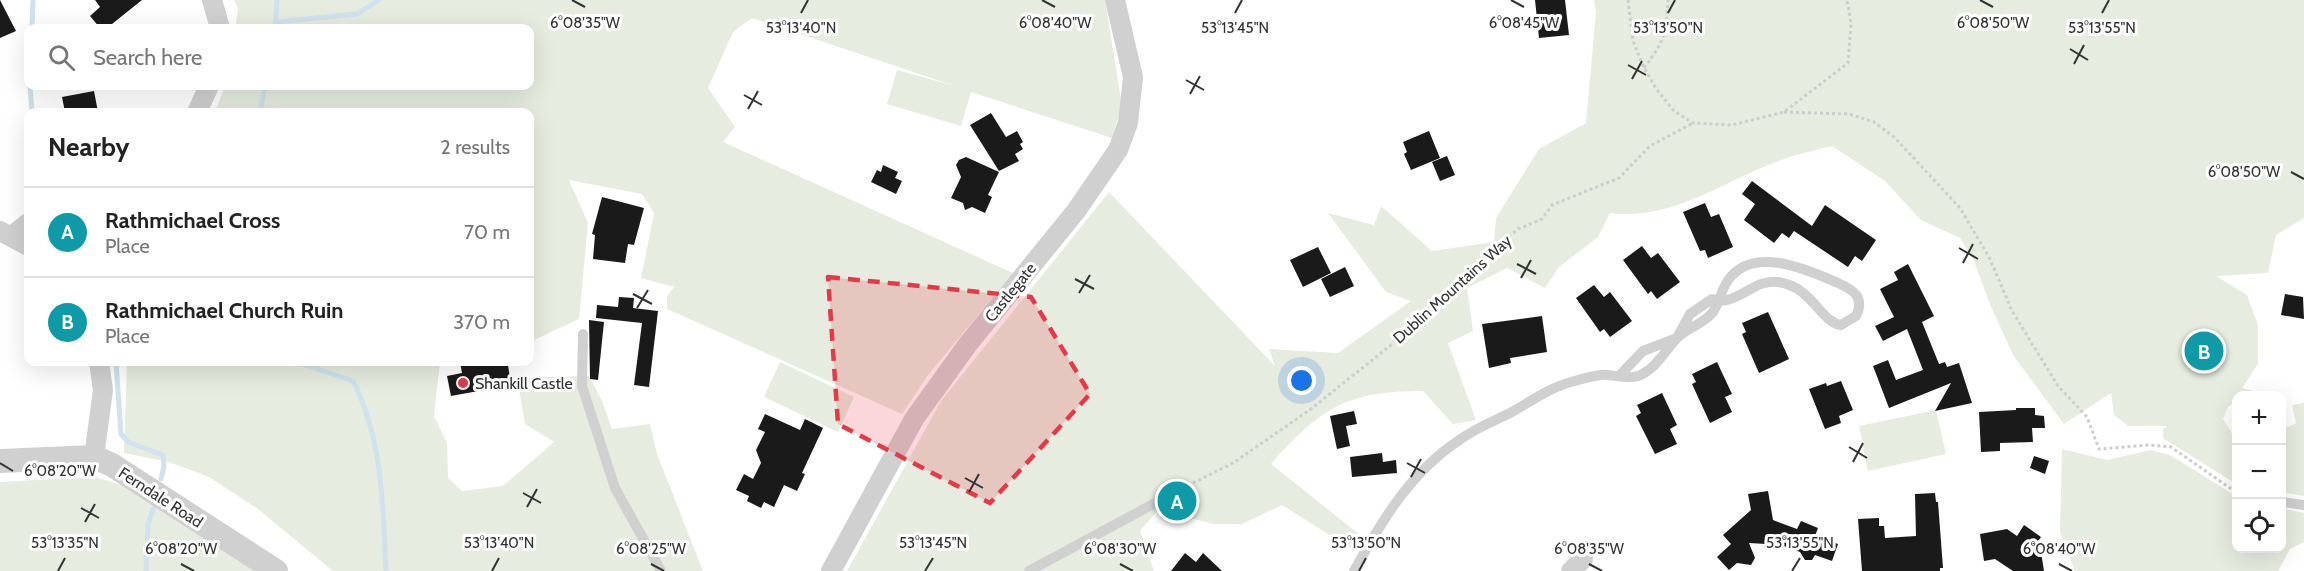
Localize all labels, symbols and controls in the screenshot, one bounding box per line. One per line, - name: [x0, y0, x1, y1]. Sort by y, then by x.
- text: 6°08'35"W: [550, 14, 621, 32]
- text: 6°08'40"W: [1019, 14, 1092, 32]
- text: 6°08'45"W: [1489, 14, 1560, 32]
- text: 6°08'50"W: [1957, 14, 2030, 32]
- text: 53°13'40"N: [766, 19, 836, 37]
- text: 53°13'45"N: [1201, 19, 1269, 37]
- text: 53°13'50"N: [1633, 19, 1703, 37]
- text: 53°13'55"N: [2068, 19, 2136, 37]
- search box: [24, 24, 534, 90]
- icon: search: [45, 41, 78, 74]
- text: Search here: [93, 44, 202, 71]
- text: Nearby: [48, 131, 129, 163]
- text: 2 results: [440, 135, 510, 159]
- text: 6°08'50"W: [2208, 163, 2281, 181]
- text: Rathmichael Cross: [105, 207, 280, 234]
- text: A: [61, 220, 74, 244]
- text: 70 m: [464, 220, 510, 244]
- street label: Dublin Mountains Way: [1389, 231, 1516, 348]
- text: Place: [105, 234, 150, 258]
- street label: Castlegate: [981, 259, 1040, 326]
- text: Rathmichael Church Ruin: [105, 297, 343, 324]
- text: B: [61, 310, 74, 334]
- text: 370 m: [453, 310, 510, 334]
- text: Place: [105, 324, 150, 348]
- pin: B: [2184, 328, 2224, 374]
- your location: [1287, 366, 1316, 395]
- place label: Shankill Castle: [475, 374, 573, 393]
- marker: Shankill Castle: [456, 376, 470, 390]
- map controls: [2232, 391, 2286, 553]
- button: +: [2232, 391, 2286, 445]
- button: −: [2232, 445, 2286, 499]
- text: 6°08'20"W: [24, 462, 97, 480]
- street label: Ferndale Road: [115, 463, 206, 532]
- pin: A: [1158, 478, 1196, 524]
- button: locate: [2232, 499, 2286, 553]
- text: 53°13'35"N: [31, 534, 99, 552]
- text: 53°13'40"N: [464, 534, 534, 552]
- text: 53°13'45"N: [899, 534, 967, 552]
- text: 53°13'50"N: [1331, 534, 1401, 552]
- text: 53°13'55"N: [1766, 534, 1834, 552]
- text: 6°08'20"W: [145, 540, 218, 558]
- text: 6°08'25"W: [616, 540, 687, 558]
- text: 6°08'30"W: [1084, 540, 1157, 558]
- text: 6°08'35"W: [1554, 540, 1625, 558]
- text: 6°08'40"W: [2023, 540, 2096, 558]

